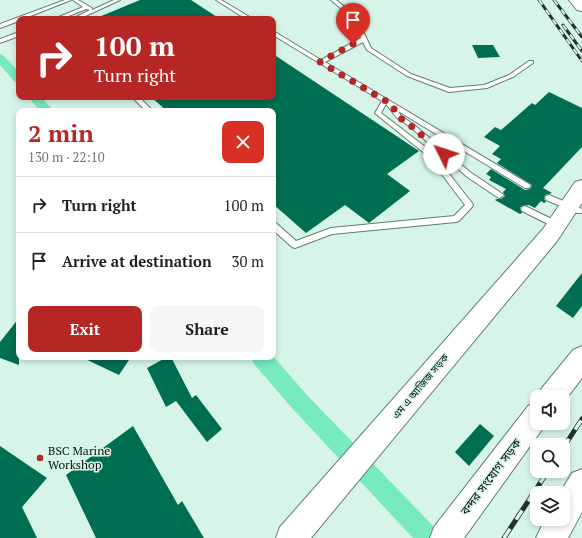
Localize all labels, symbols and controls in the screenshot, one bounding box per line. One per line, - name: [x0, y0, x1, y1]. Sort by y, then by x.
- pin: [336, 3, 370, 44]
- icon: arrive: [342, 9, 364, 31]
- text: 100 m: [94, 27, 175, 64]
- icon: right: [28, 32, 80, 84]
- text: Turn right: [94, 63, 176, 87]
- text: 2 min: [28, 117, 94, 149]
- button: close: [222, 121, 264, 163]
- position arrow: [423, 133, 465, 175]
- text: 130 m · 22:10: [28, 148, 105, 166]
- icon: right: [28, 194, 50, 216]
- text: Turn right: [62, 195, 137, 215]
- text: 100 m: [223, 195, 264, 215]
- icon: arrive: [28, 250, 50, 272]
- text: Arrive at destination: [62, 251, 212, 271]
- text: 30 m: [231, 251, 264, 271]
- button: Exit: [28, 306, 142, 352]
- button: Share: [150, 306, 264, 352]
- street label: এম এ আজিজ সড়ক: [389, 350, 452, 422]
- map controls: [530, 390, 570, 526]
- button: sound: [530, 390, 570, 430]
- street label: বন্দর সংযোগ সড়ক: [456, 435, 524, 519]
- button: search: [530, 438, 570, 478]
- place label: BSC Marine Workshop: [48, 443, 110, 472]
- marker: BSC Marine Workshop: [35, 453, 45, 463]
- button: layers: [530, 486, 570, 526]

